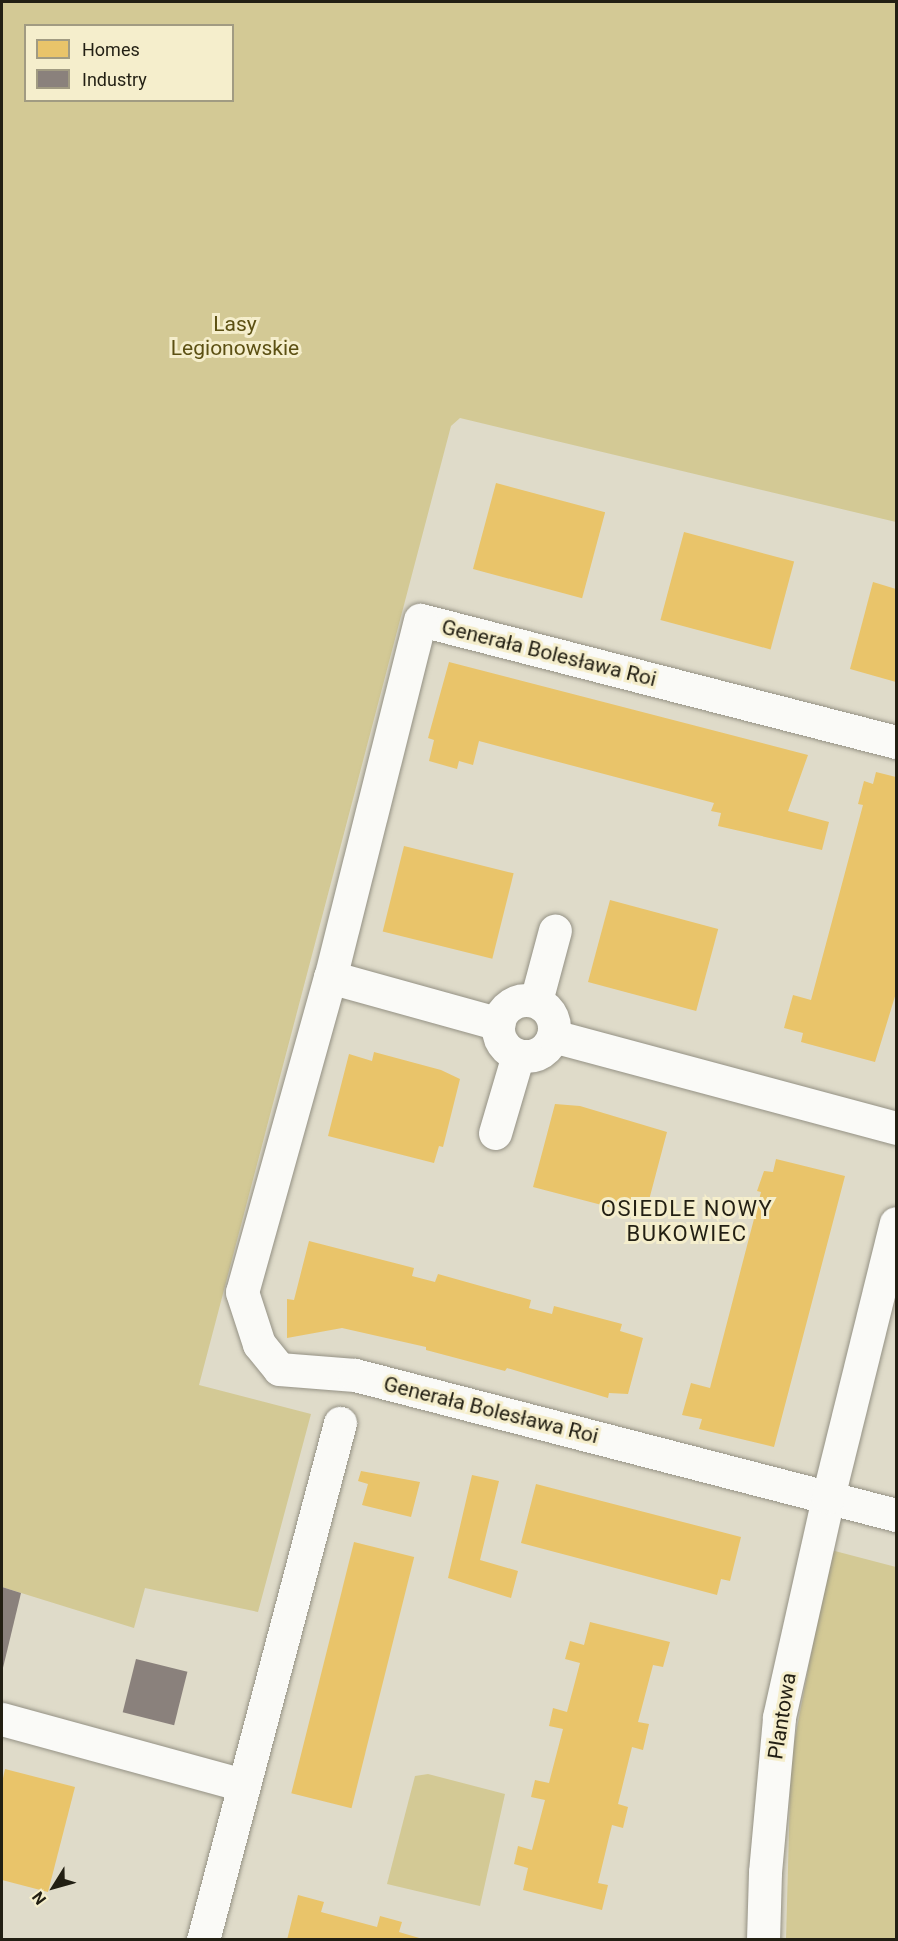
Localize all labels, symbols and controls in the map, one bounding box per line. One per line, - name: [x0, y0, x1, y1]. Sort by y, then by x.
- legend: [24, 24, 234, 102]
- text: Homes: [82, 39, 140, 60]
- text: Industry: [82, 69, 147, 90]
- park label: Lasy Legionowskie: [171, 311, 299, 361]
- street label: Generała Bolesława Roi: [439, 614, 659, 692]
- district label: OSIEDLE NOWY BUKOWIEC: [601, 1195, 773, 1246]
- street label: Generała Bolesława Roi: [381, 1371, 601, 1449]
- street label: Plantowa: [763, 1671, 801, 1761]
- north arrow: [24, 1857, 84, 1917]
- text: N: [28, 1888, 50, 1908]

